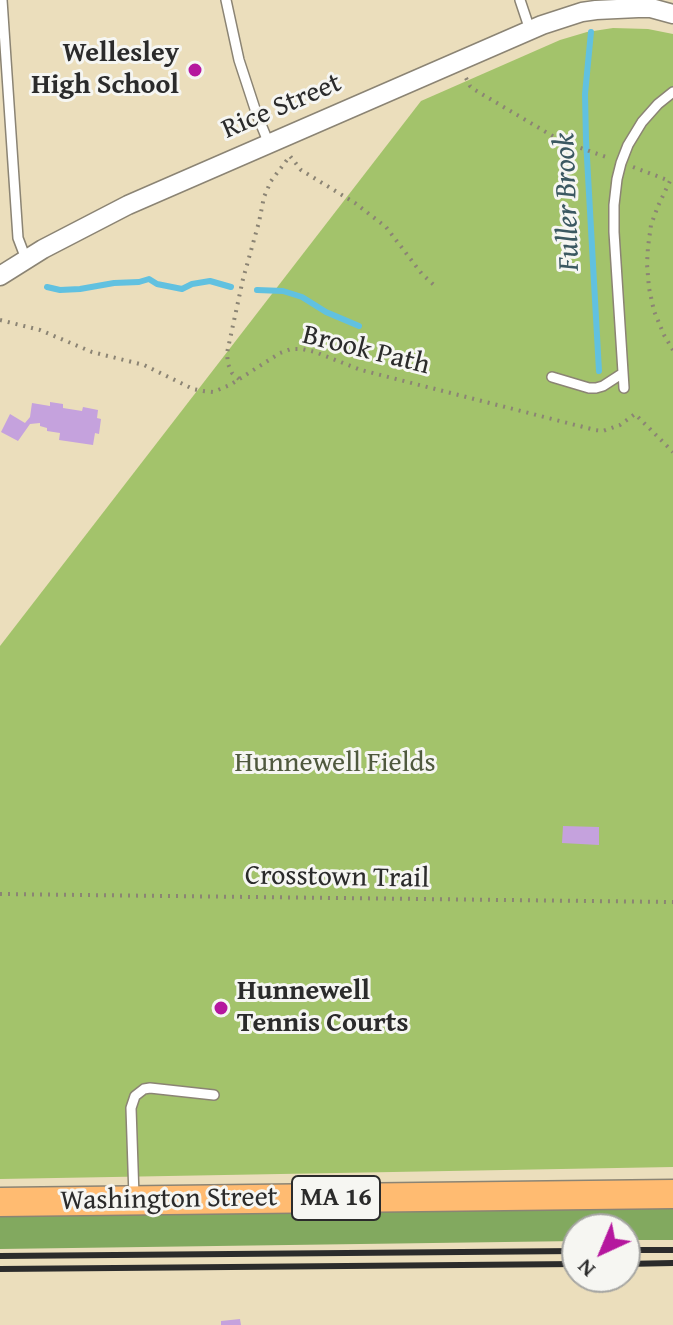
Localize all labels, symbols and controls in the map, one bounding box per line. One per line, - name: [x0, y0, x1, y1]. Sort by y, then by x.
- place label: Wellesley High School: [31, 37, 179, 103]
- marker: Wellesley High School: [186, 61, 204, 79]
- street label: Rice Street: [217, 67, 347, 147]
- water label: Fuller Brook: [548, 132, 588, 272]
- street label: Brook Path: [299, 319, 433, 383]
- park label: Hunnewell Fields: [234, 747, 436, 781]
- street label: Crosstown Trail: [245, 860, 429, 896]
- place label: Hunnewell Tennis Courts: [237, 975, 408, 1041]
- marker: Hunnewell Tennis Courts: [212, 999, 230, 1017]
- road number: MA 16: [292, 1176, 380, 1220]
- street label: Washington Street: [60, 1181, 278, 1219]
- north arrow: [561, 1213, 641, 1293]
- text: N: [569, 1252, 602, 1285]

